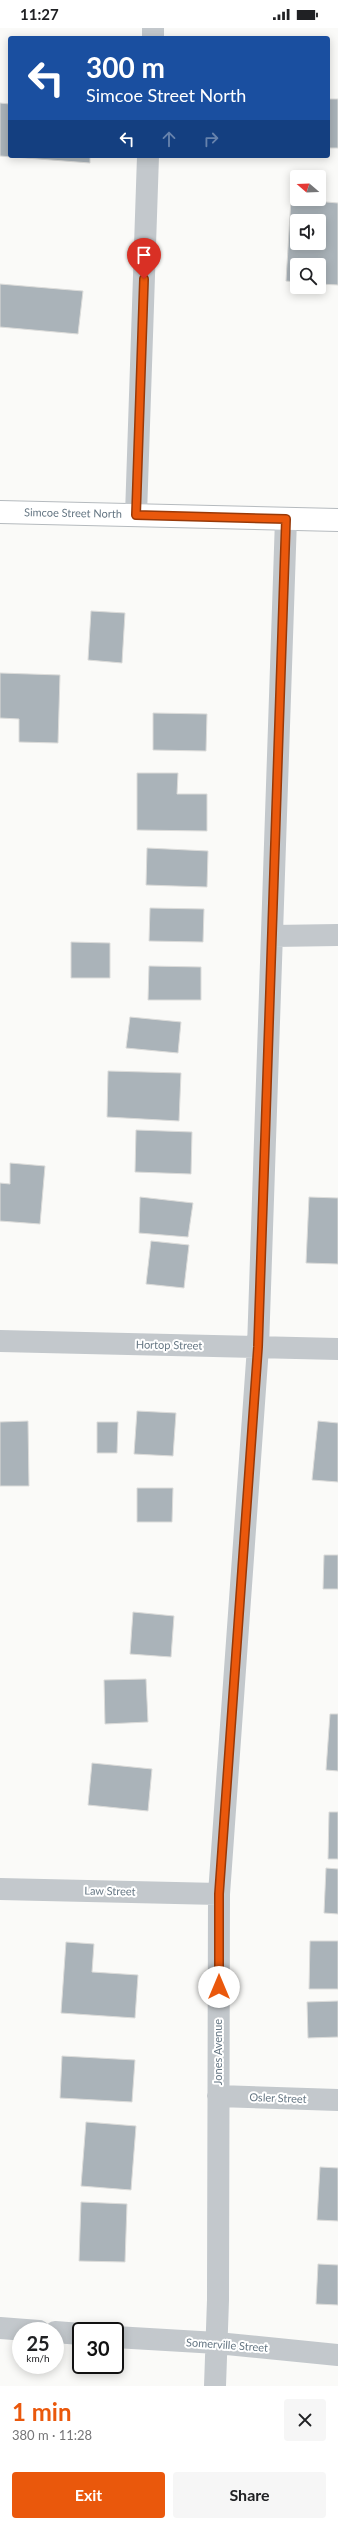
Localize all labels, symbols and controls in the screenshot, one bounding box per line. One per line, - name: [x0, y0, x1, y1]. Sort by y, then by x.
- text: 11:27: [20, 5, 59, 23]
- text: 300 m: [86, 50, 165, 84]
- icon: left: [20, 52, 72, 104]
- text: Simcoe Street North: [86, 84, 246, 106]
- icon: left: [116, 128, 138, 150]
- icon: ahead: [158, 128, 180, 150]
- icon: right: [200, 128, 222, 150]
- north arrow: [290, 170, 326, 206]
- map controls: [290, 170, 326, 294]
- button: sound: [290, 214, 326, 250]
- pin: [127, 238, 161, 279]
- icon: arrive: [133, 244, 155, 266]
- button: search: [290, 258, 326, 294]
- street label: Simcoe Street North: [24, 505, 122, 520]
- street label: Hortop Street: [136, 1337, 202, 1352]
- street label: Law Street: [84, 1884, 136, 1897]
- position arrow: [198, 1966, 240, 2008]
- street label: Jones Avenue: [211, 2019, 224, 2085]
- street label: Osler Street: [249, 2090, 307, 2105]
- speed limit sign: 30: [72, 2322, 124, 2374]
- text: 25: [26, 2331, 50, 2355]
- street label: Somerville Street: [186, 2335, 269, 2354]
- text: km/h: [26, 2352, 50, 2364]
- text: 1 min: [12, 2397, 72, 2426]
- button: close: [284, 2399, 326, 2441]
- text: 380 m · 11:28: [12, 2427, 92, 2443]
- button: Exit: [12, 2472, 165, 2518]
- button: Share: [173, 2472, 326, 2518]

